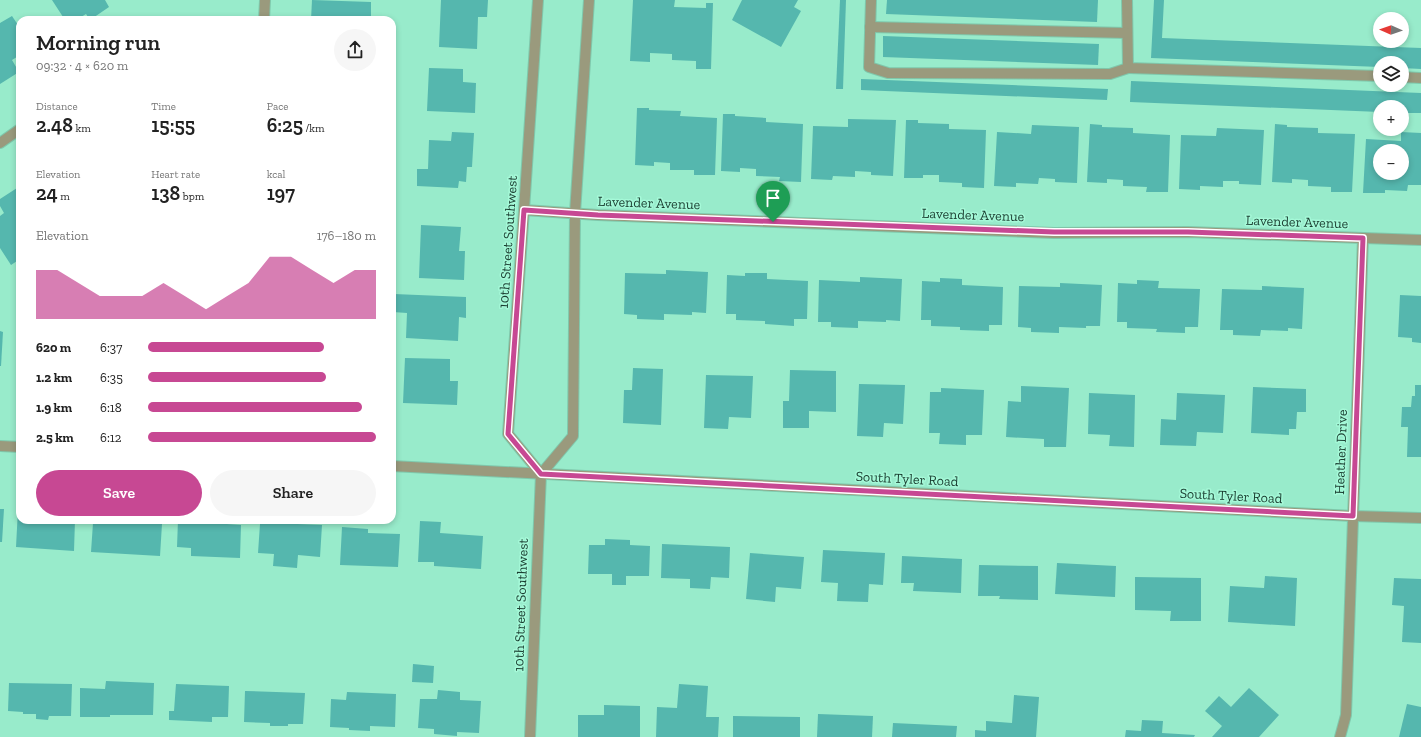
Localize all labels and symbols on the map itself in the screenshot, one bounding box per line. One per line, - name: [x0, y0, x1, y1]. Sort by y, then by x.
- north arrow: [1373, 12, 1409, 48]
- street label: 10th Street Southwest: [495, 174, 521, 309]
- pin: [756, 181, 790, 222]
- street label: Lavender Avenue: [597, 193, 701, 213]
- street label: Lavender Avenue: [921, 205, 1025, 225]
- street label: Lavender Avenue: [1245, 212, 1349, 232]
- street label: Heather Drive: [1331, 409, 1351, 495]
- street label: South Tyler Road: [855, 468, 959, 490]
- street label: South Tyler Road: [1179, 485, 1283, 507]
- street label: 10th Street Southwest: [510, 537, 532, 672]

